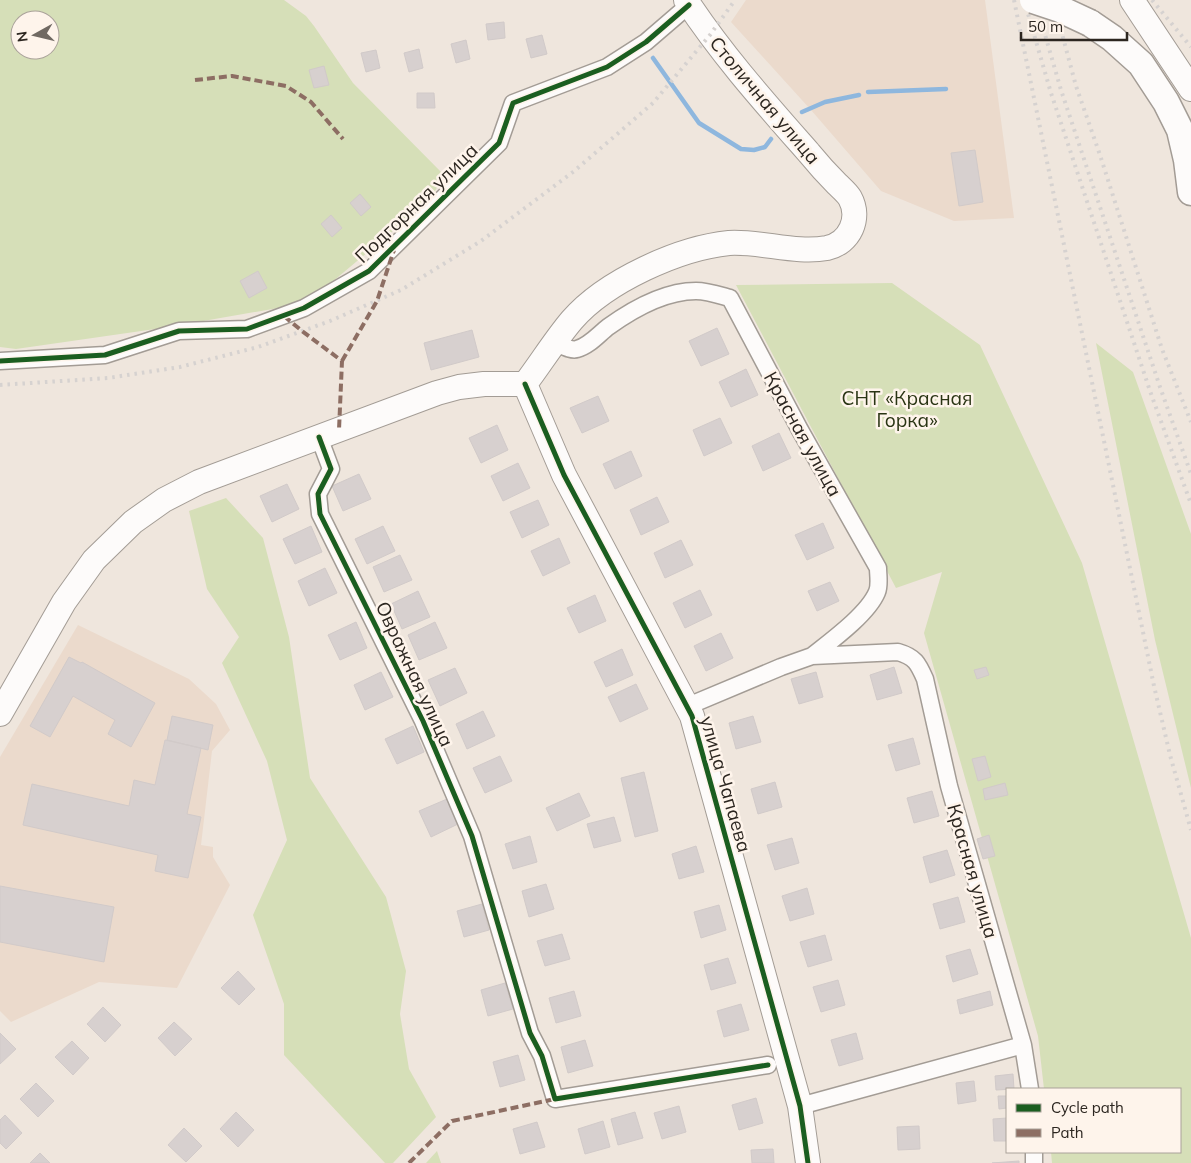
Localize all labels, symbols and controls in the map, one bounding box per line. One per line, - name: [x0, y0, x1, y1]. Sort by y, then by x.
- north arrow: [10, 10, 60, 60]
- scale bar: [1021, 10, 1127, 42]
- text: 50 m: [1028, 17, 1063, 36]
- text: N: [12, 30, 32, 43]
- street label: Столичная улица: [705, 31, 825, 169]
- street label: Подгорная улица: [349, 138, 483, 268]
- street label: Красная улица: [759, 367, 847, 501]
- park label: СНТ «Красная Горка»: [841, 386, 973, 432]
- street label: Овражная улица: [371, 598, 459, 750]
- street label: улица Чапаева: [695, 713, 757, 855]
- street label: Красная улица: [942, 801, 1004, 941]
- legend: [1006, 1088, 1181, 1153]
- text: Cycle path: [1051, 1098, 1124, 1117]
- text: Path: [1051, 1123, 1083, 1142]

